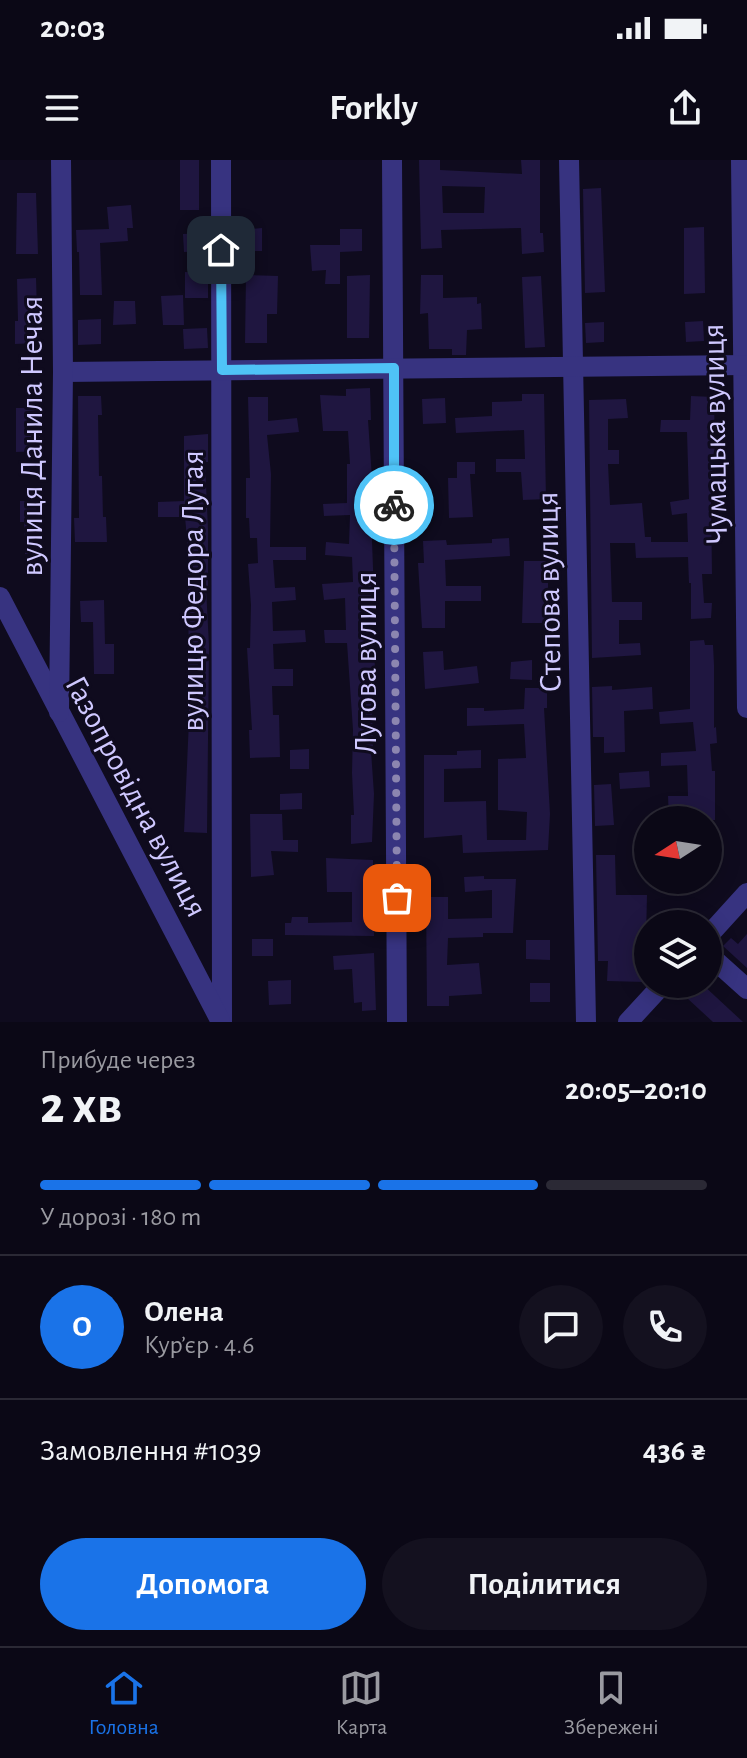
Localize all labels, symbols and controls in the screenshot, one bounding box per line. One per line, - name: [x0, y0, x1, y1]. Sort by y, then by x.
- text: 20:03: [40, 13, 105, 43]
- icon: menu: [40, 86, 84, 130]
- icon: share: [663, 86, 707, 130]
- text: Forkly: [329, 90, 418, 126]
- pin: [187, 216, 255, 284]
- icon: home: [199, 228, 243, 272]
- street label: вулиця Данила Нечая: [16, 296, 48, 576]
- street label: Чумацька вулиця: [697, 323, 733, 545]
- street label: вулицю Федора Лутая: [177, 450, 209, 732]
- courier: [354, 465, 434, 545]
- icon: bike: [372, 483, 416, 527]
- street label: Степова вулиця: [531, 491, 567, 693]
- street label: Лугова вулиця: [350, 571, 382, 755]
- street label: Газопровідна вулиця: [59, 671, 213, 922]
- north arrow: [634, 806, 722, 894]
- map controls: [634, 806, 722, 998]
- pin: [363, 864, 431, 932]
- icon: bag: [375, 876, 419, 920]
- button: layers: [634, 910, 722, 998]
- text: Прибуде через: [40, 1047, 196, 1073]
- text: 20:05–20:10: [565, 1075, 707, 1105]
- text: 2 хв: [40, 1080, 122, 1132]
- text: У дорозі · 180 m: [40, 1204, 201, 1230]
- button: chat: [519, 1285, 603, 1369]
- button: phone: [623, 1285, 707, 1369]
- text: Олена: [144, 1297, 224, 1327]
- text: О: [72, 1312, 92, 1342]
- text: Кур’єр · 4.6: [144, 1332, 254, 1358]
- text: Замовлення #1039: [40, 1436, 262, 1466]
- text: 436 ₴: [643, 1436, 707, 1466]
- button: Допомога: [40, 1538, 366, 1630]
- button: Поділитися: [382, 1538, 707, 1630]
- tab: Головна: [88, 1666, 159, 1740]
- tab: Карта: [336, 1666, 387, 1740]
- tab: Збережені: [564, 1666, 659, 1740]

